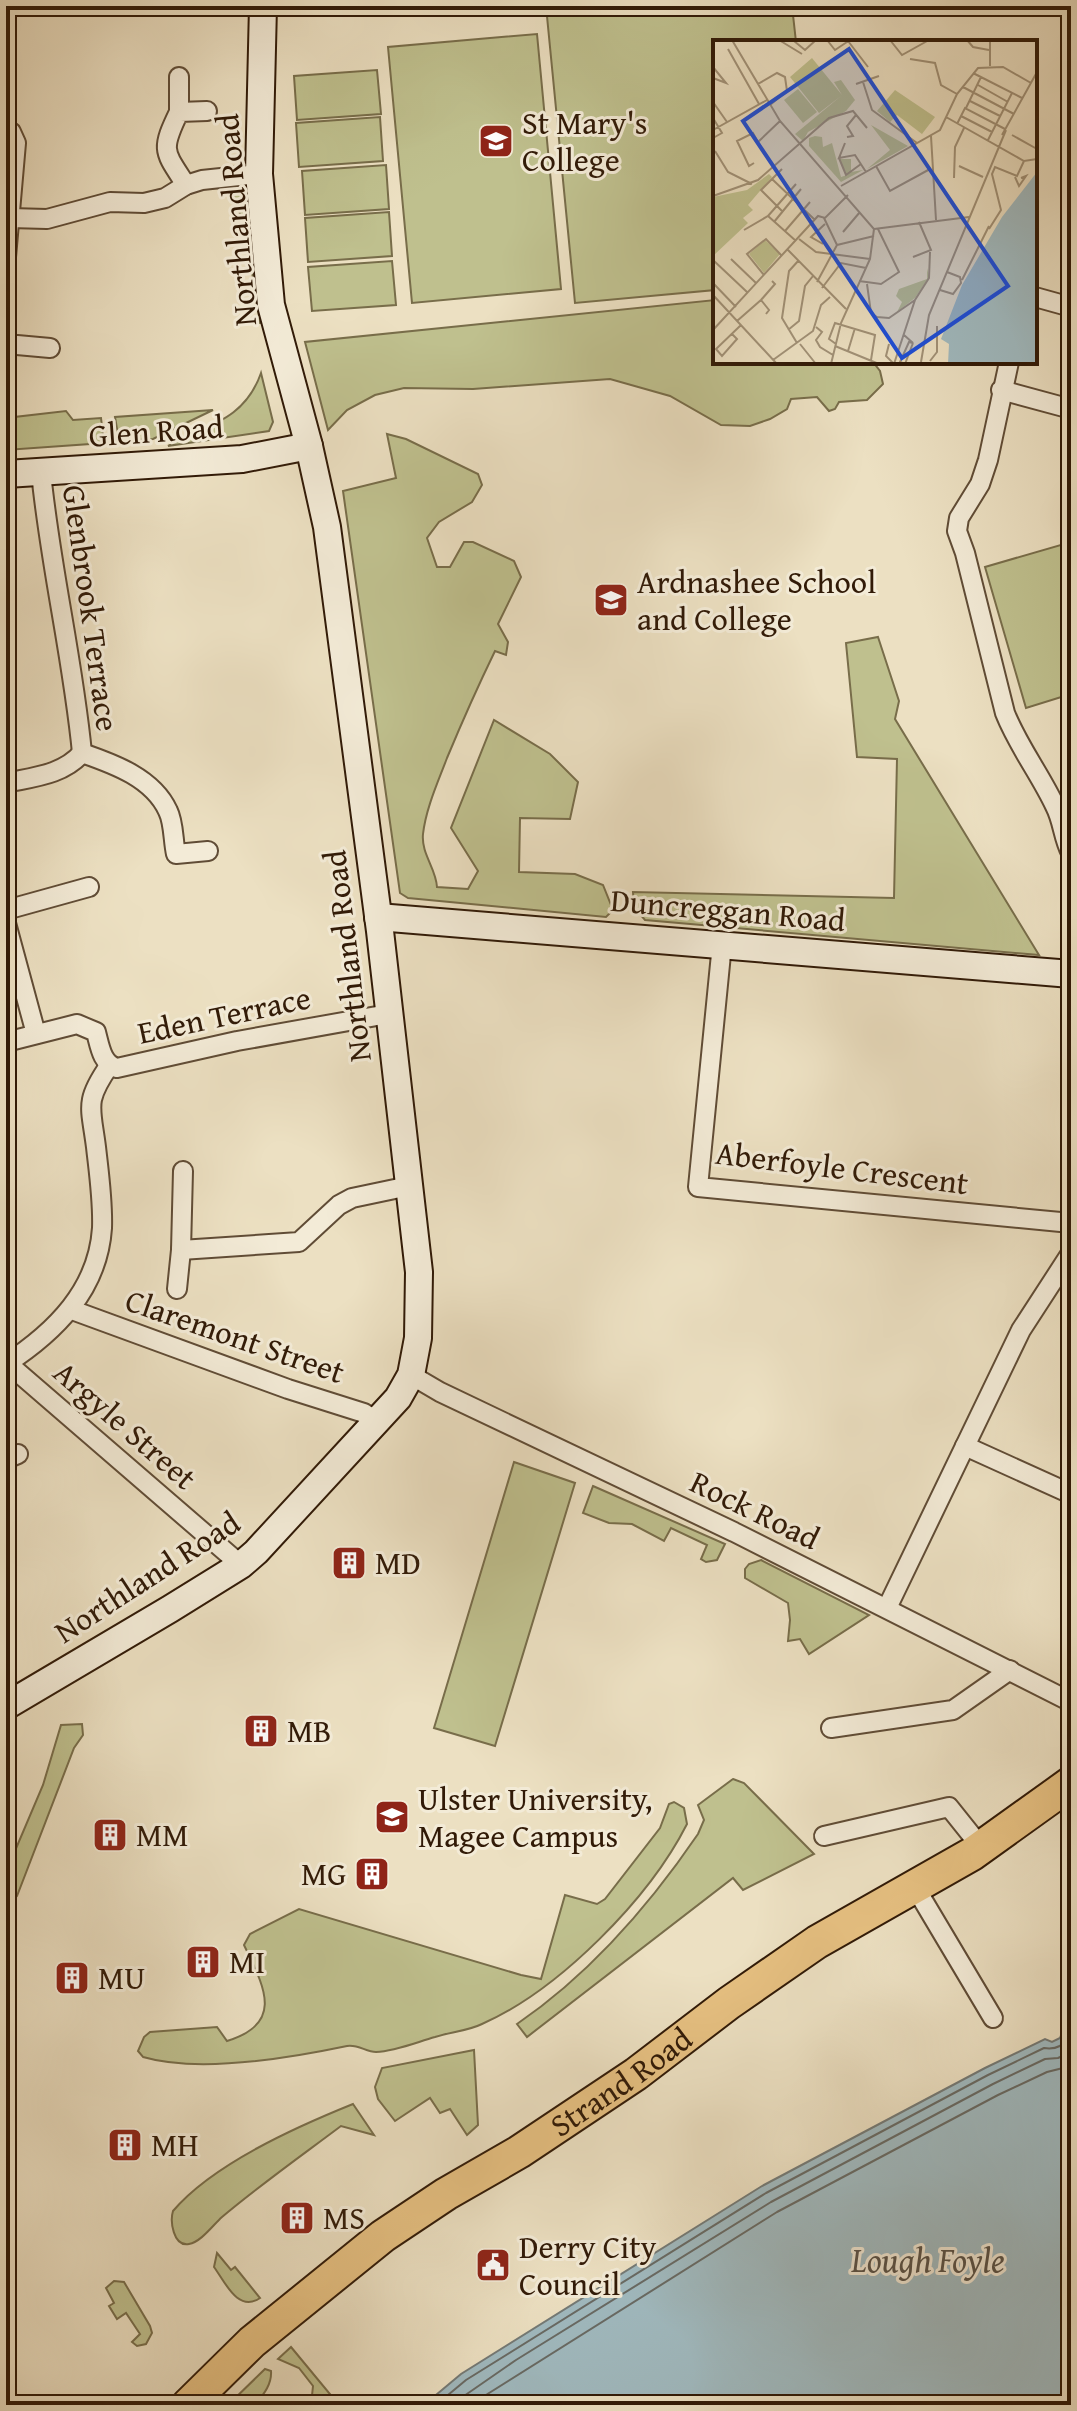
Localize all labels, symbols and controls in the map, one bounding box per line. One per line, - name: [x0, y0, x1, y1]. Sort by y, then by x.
- inset map: [713, 40, 1037, 364]
- place label: St Mary's College: [522, 99, 647, 183]
- street label: Northland Road: [203, 112, 268, 328]
- school or university icon: St Mary's College: [477, 122, 515, 160]
- street label: Glen Road: [87, 402, 225, 459]
- street label: Glenbrook Terrace: [51, 482, 132, 734]
- place label: Ardnashee School and College: [637, 558, 876, 642]
- school or university icon: Ardnashee School and College: [592, 581, 630, 619]
- street label: Northland Road: [310, 848, 383, 1065]
- street label: Duncreggan Road: [609, 876, 847, 943]
- street label: Eden Terrace: [133, 973, 315, 1056]
- street label: Aberfoyle Crescent: [713, 1129, 971, 1206]
- street label: Claremont Street: [119, 1276, 351, 1395]
- street label: Argyle Street: [43, 1349, 207, 1500]
- street label: Rock Road: [683, 1458, 828, 1561]
- street label: Northland Road: [45, 1499, 249, 1654]
- place label: MD: [375, 1539, 421, 1586]
- building icon: MD: [330, 1544, 368, 1582]
- place label: MB: [287, 1707, 331, 1754]
- building icon: MB: [242, 1712, 280, 1750]
- place label: Ulster University, Magee Campus: [418, 1775, 652, 1859]
- school or university icon: Ulster University, Magee Campus: [373, 1798, 411, 1836]
- place label: MM: [136, 1811, 188, 1858]
- building icon: MM: [91, 1816, 129, 1854]
- place label: MG: [301, 1850, 346, 1897]
- building icon: MG: [353, 1855, 391, 1893]
- place label: MI: [229, 1938, 265, 1985]
- building icon: MI: [184, 1943, 222, 1981]
- place label: MU: [98, 1954, 145, 2001]
- building icon: MU: [53, 1959, 91, 1997]
- street label: Strand Road: [540, 2015, 702, 2148]
- place label: MH: [151, 2121, 198, 2168]
- building icon: MH: [106, 2126, 144, 2164]
- place label: MS: [323, 2194, 365, 2241]
- building icon: MS: [278, 2199, 316, 2237]
- place label: Derry City Council: [519, 2223, 656, 2307]
- water label: Lough Foyle: [850, 2235, 1005, 2284]
- public building icon: Derry City Council: [474, 2246, 512, 2284]

